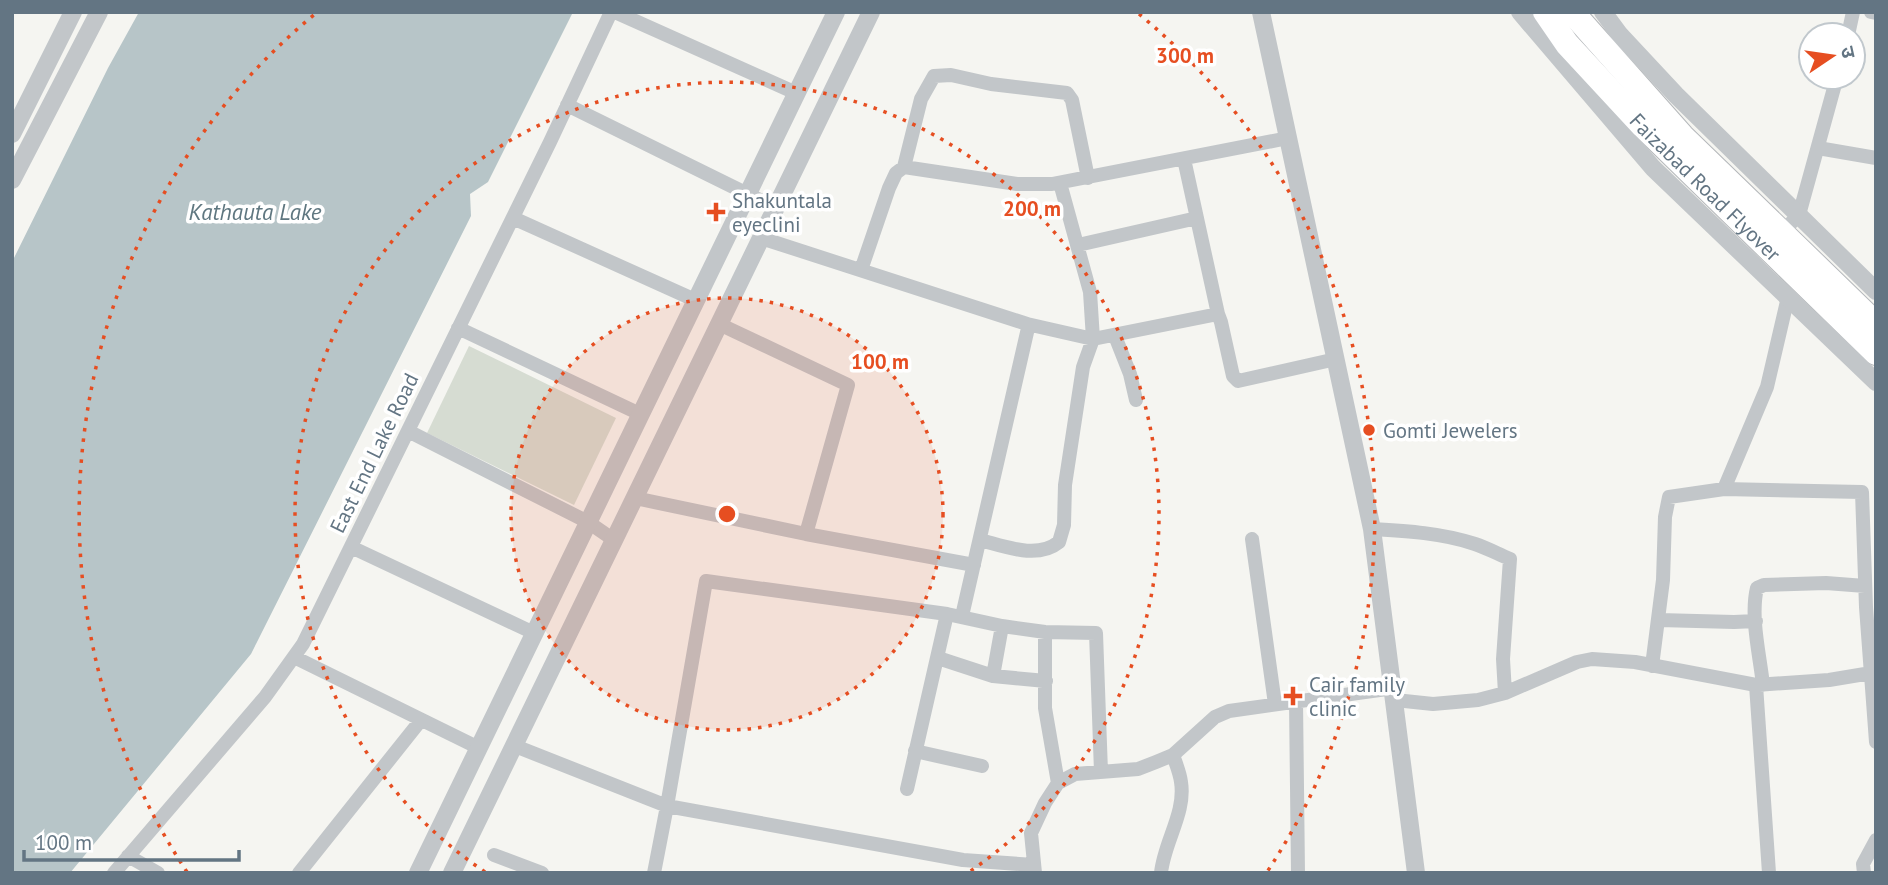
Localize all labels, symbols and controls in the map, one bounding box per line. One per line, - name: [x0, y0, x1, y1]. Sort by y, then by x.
- north arrow: [1797, 21, 1867, 91]
- text: 300 m: [1156, 42, 1214, 69]
- text: उ: [1836, 44, 1862, 61]
- street label: Faizabad Road Flyover: [1624, 107, 1787, 267]
- place label: Shakuntala eyeclini: [732, 187, 832, 238]
- text: 200 m: [1003, 195, 1061, 222]
- water label: Kathauta Lake: [189, 197, 322, 226]
- marker: Shakuntala eyeclini: [706, 202, 726, 222]
- text: 100 m: [851, 348, 909, 375]
- street label: East End Lake Road: [324, 369, 424, 537]
- place label: Gomti Jewelers: [1383, 417, 1518, 444]
- marker: Gomti Jewelers: [1361, 422, 1377, 438]
- centre of rings: [715, 502, 739, 526]
- place label: Cair family clinic: [1309, 671, 1405, 722]
- marker: Cair family clinic: [1283, 686, 1303, 706]
- scale bar: [24, 818, 240, 862]
- text: 100 m: [35, 829, 92, 856]

